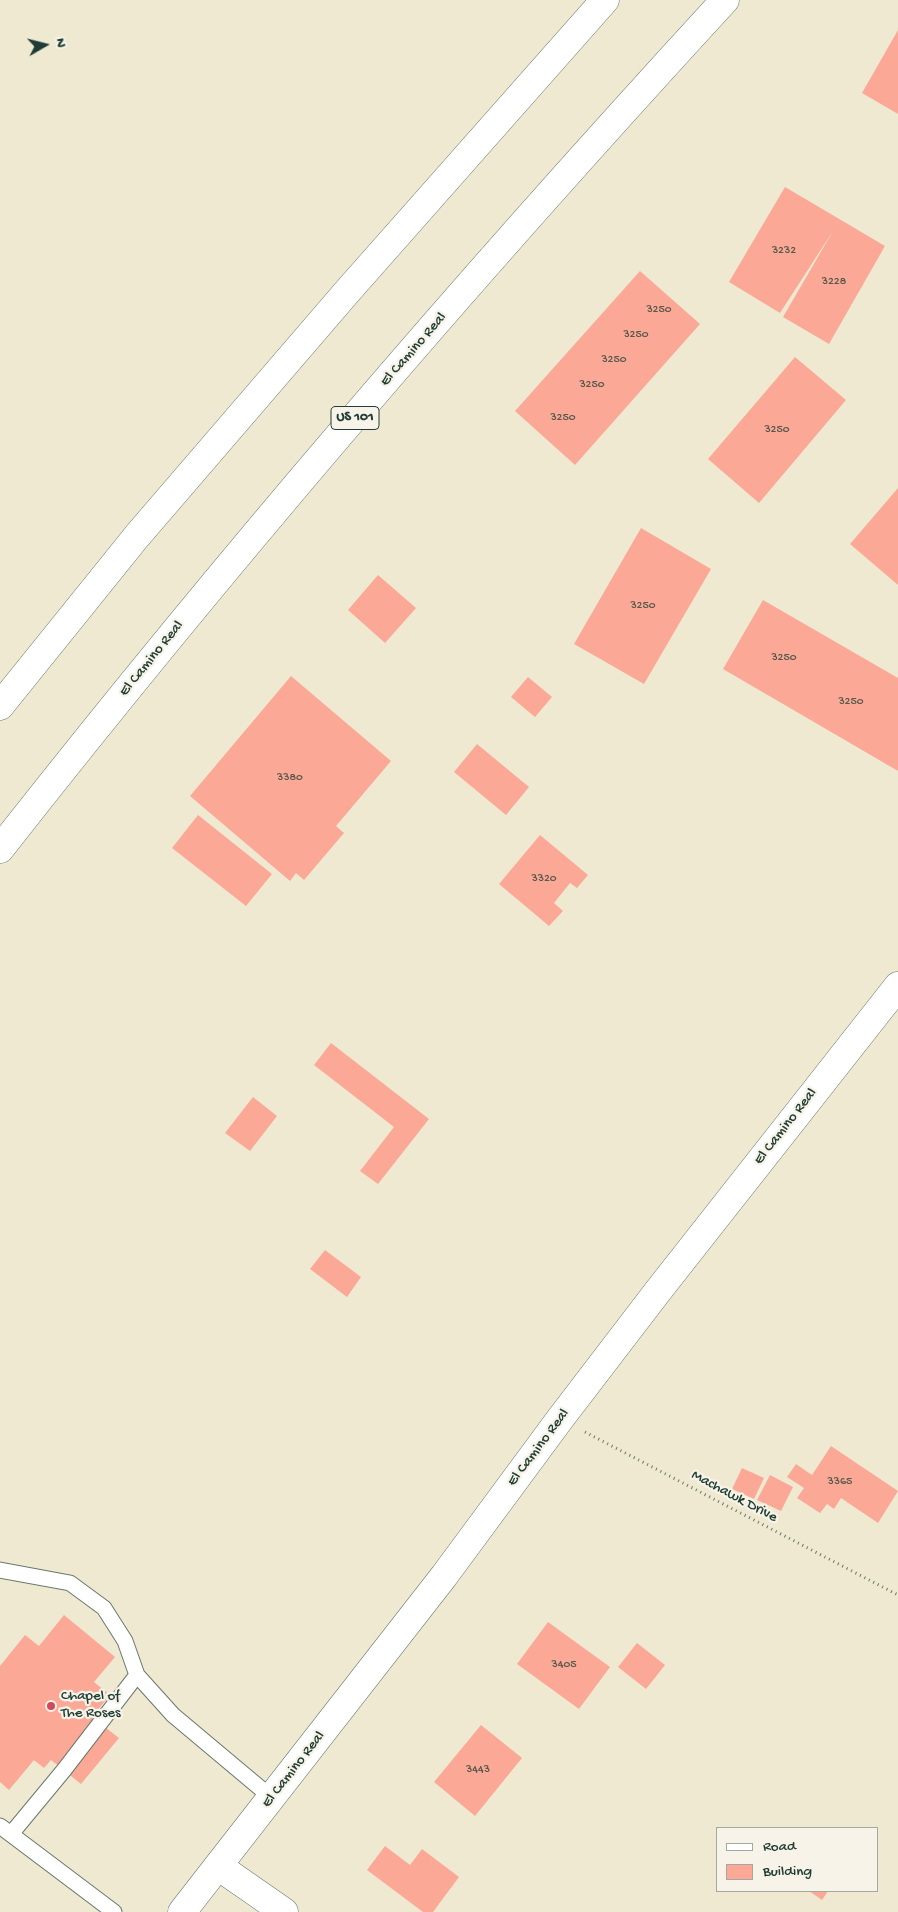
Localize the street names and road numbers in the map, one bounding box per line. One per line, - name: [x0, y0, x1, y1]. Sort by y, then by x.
- street label: El Camino Real: [377, 309, 451, 391]
- road number: US 101: [331, 406, 379, 429]
- street label: El Camino Real: [116, 617, 188, 701]
- street label: El Camino Real: [751, 1085, 821, 1169]
- street label: El Camino Real: [504, 1406, 574, 1490]
- street label: Machawk Drive: [688, 1467, 780, 1527]
- street label: El Camino Real: [259, 1728, 329, 1812]

